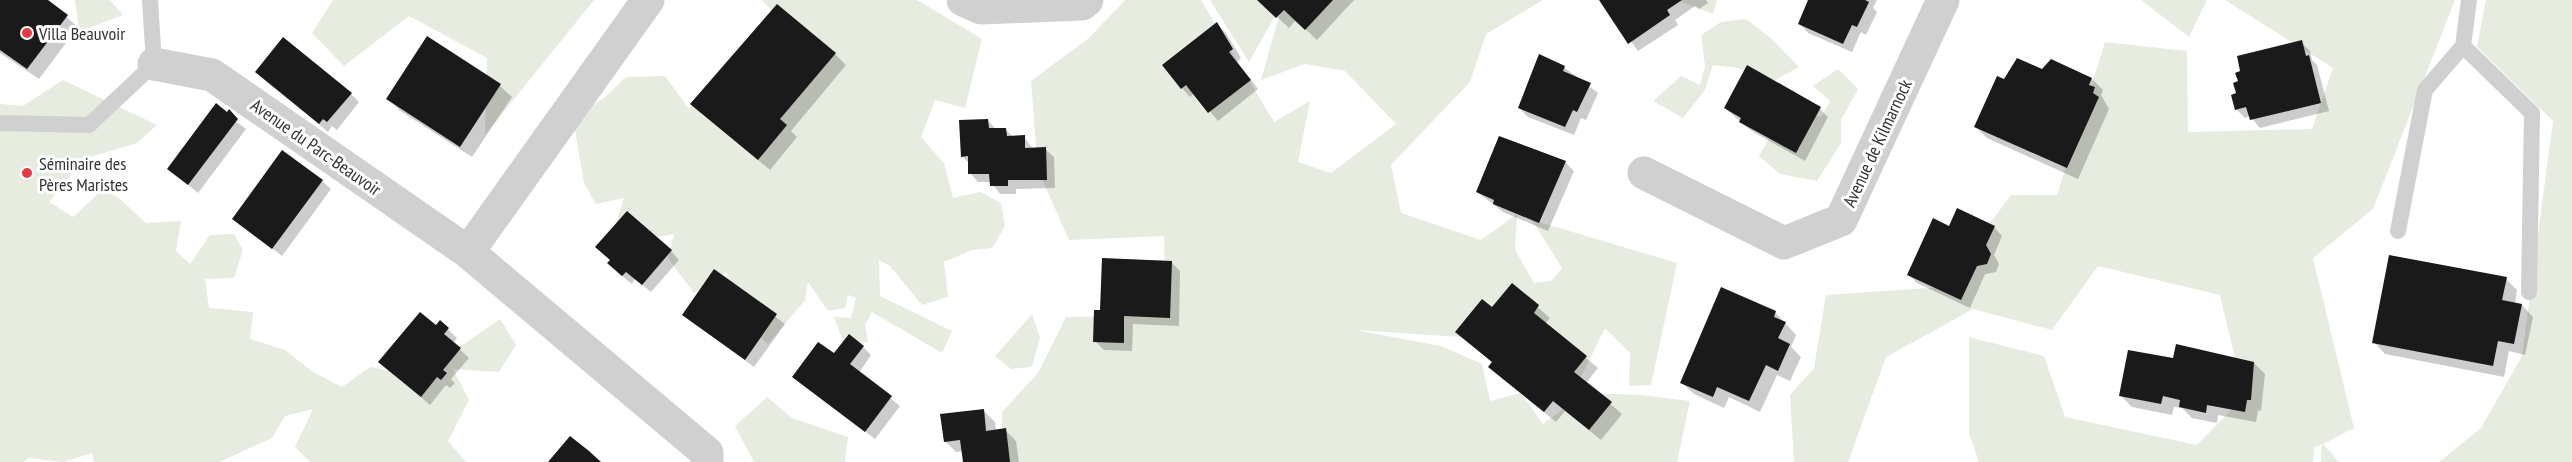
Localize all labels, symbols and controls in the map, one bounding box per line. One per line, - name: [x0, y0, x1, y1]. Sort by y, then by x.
- place label: Villa Beauvoir: [38, 22, 125, 45]
- marker: Villa Beauvoir: [20, 26, 34, 40]
- street label: Avenue de Kilmarnock: [1837, 75, 1917, 211]
- street label: Avenue du Parc-Beauvoir: [246, 93, 386, 201]
- place label: Séminaire des Pères Maristes: [39, 152, 128, 196]
- marker: Séminaire des Pères Maristes: [20, 166, 34, 180]

